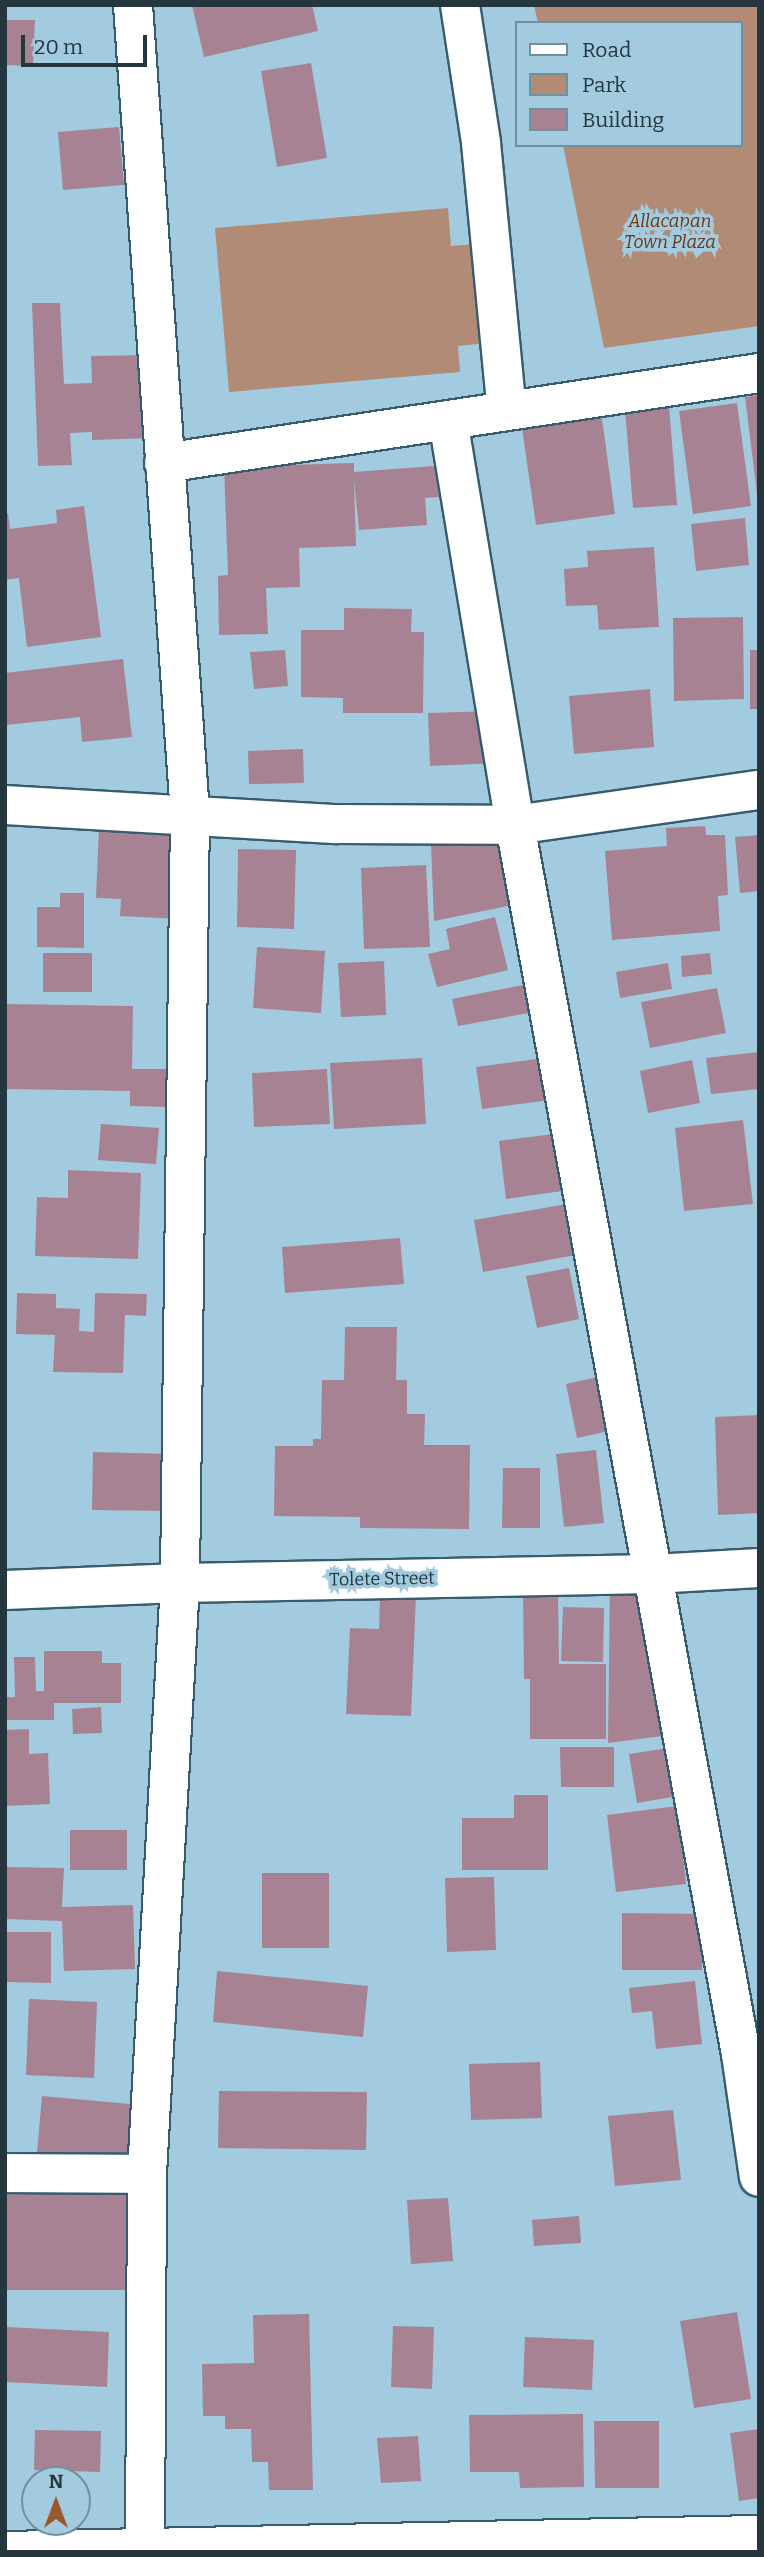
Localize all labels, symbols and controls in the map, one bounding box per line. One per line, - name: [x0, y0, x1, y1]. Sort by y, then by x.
- scale bar: [24, 21, 150, 65]
- legend: [516, 21, 743, 147]
- text: 20 m: [34, 34, 83, 60]
- text: Road: [582, 37, 631, 63]
- text: Park: [582, 72, 626, 98]
- text: Building: [582, 107, 664, 133]
- park label: Allacapan Town Plaza: [624, 211, 716, 254]
- street label: Tolete Street: [329, 1567, 435, 1591]
- north arrow: [21, 2466, 91, 2536]
- text: N: [49, 2470, 63, 2493]

